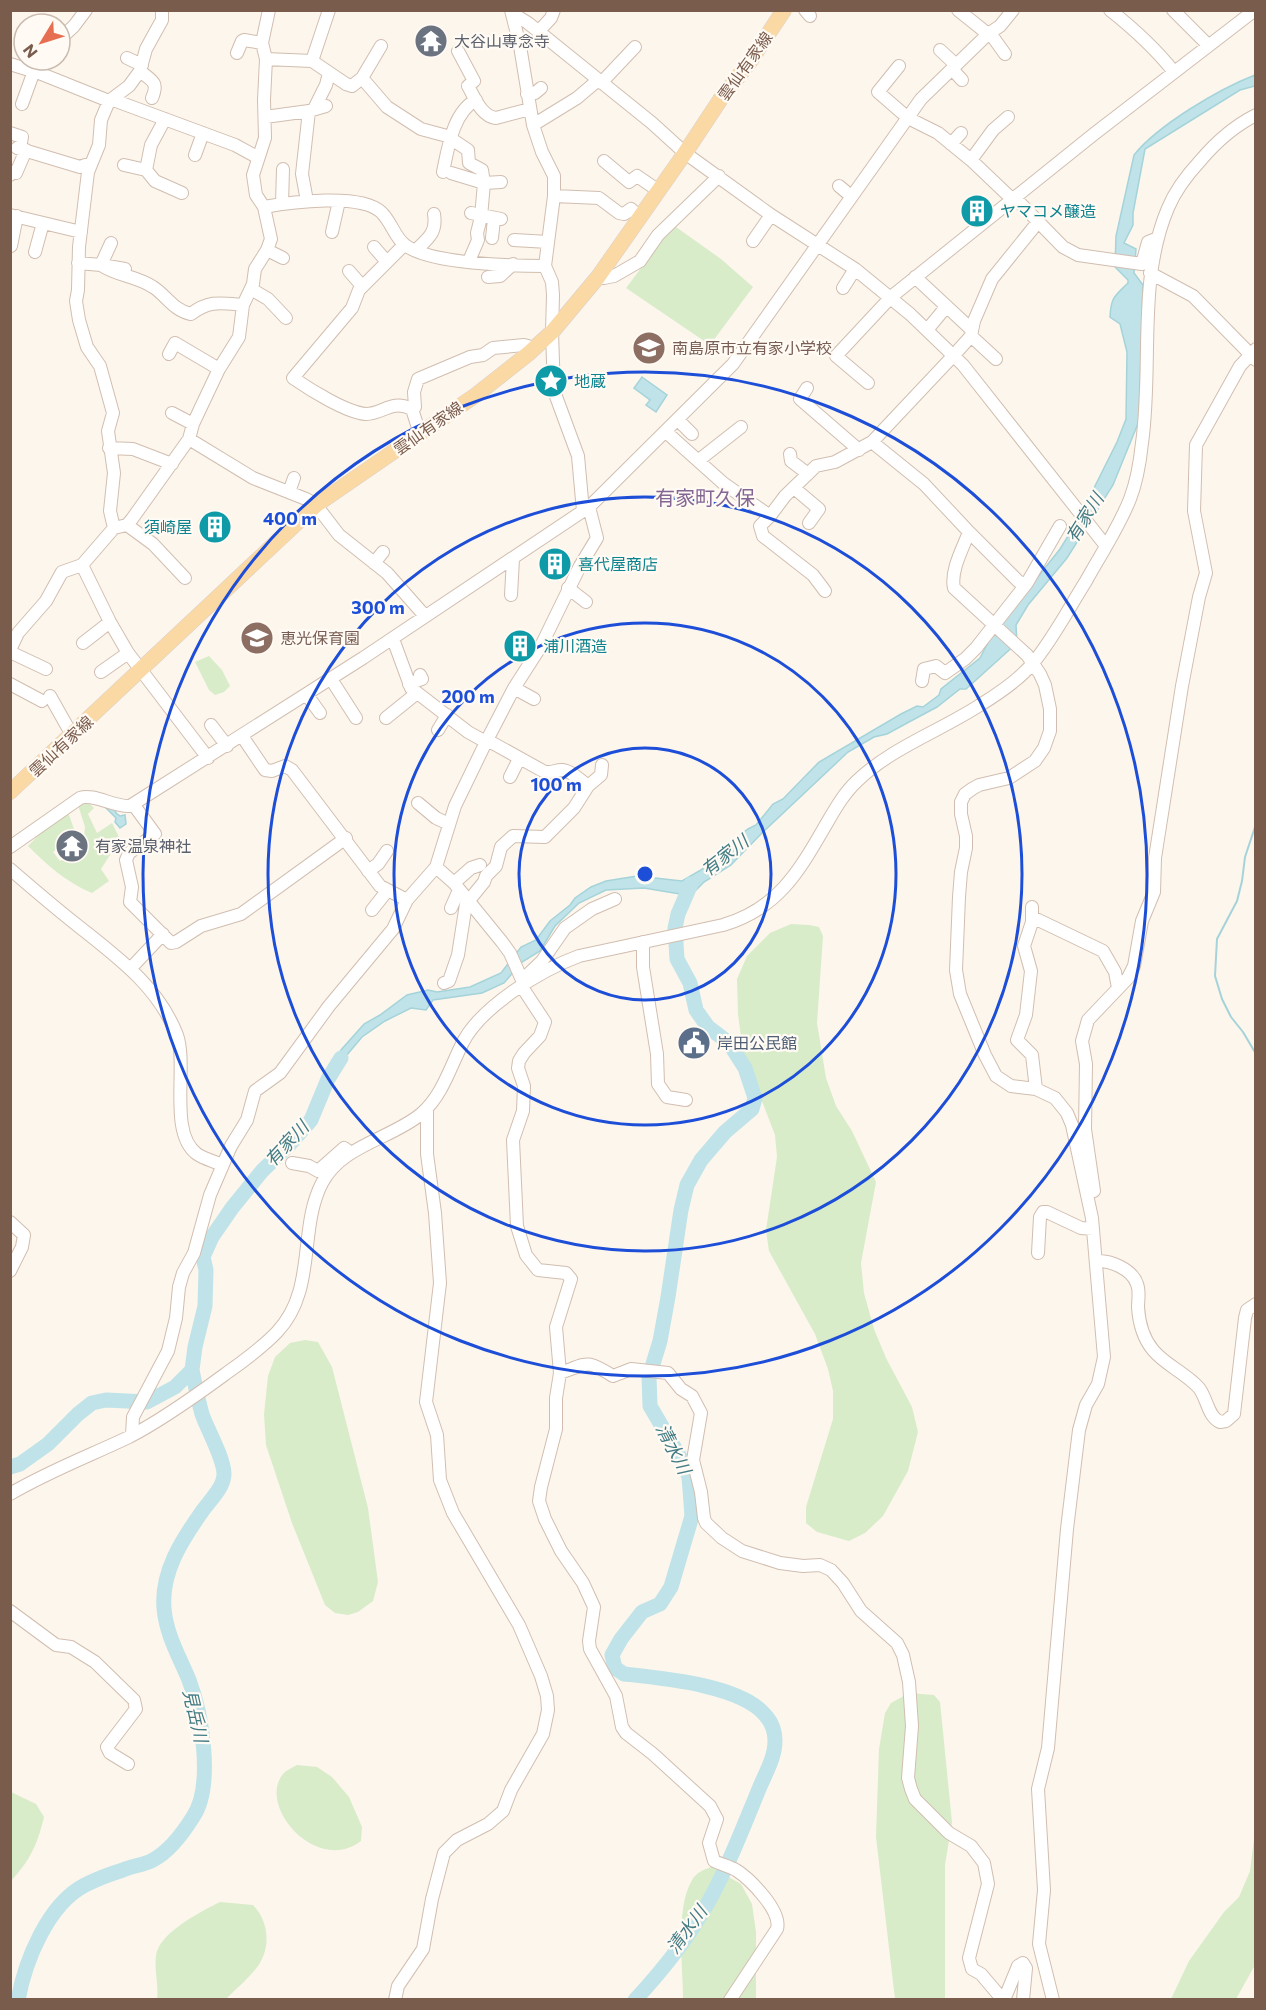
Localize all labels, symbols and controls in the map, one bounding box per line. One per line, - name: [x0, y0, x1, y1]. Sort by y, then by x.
- north arrow: [12, 12, 72, 72]
- temple icon: 大谷山専念寺: [413, 23, 449, 59]
- street label: 雲仙有家線: [713, 28, 776, 104]
- place label: 大谷山専念寺: [454, 31, 550, 50]
- text: N: [19, 41, 41, 62]
- building icon: ヤマコメ醸造: [959, 193, 995, 229]
- place label: ヤマコメ醸造: [1000, 201, 1096, 220]
- school or university icon: 南島原市立有家小学校: [631, 330, 667, 366]
- place label: 南島原市立有家小学校: [672, 338, 832, 357]
- place icon: 地蔵: [533, 363, 569, 399]
- place label: 地蔵: [574, 371, 606, 390]
- street label: 雲仙有家線: [389, 397, 466, 458]
- district label: 有家町久保: [655, 485, 755, 509]
- water label: 有家川: [1061, 487, 1109, 546]
- text: 400 m: [263, 507, 317, 529]
- building icon: 須崎屋: [197, 509, 233, 545]
- place label: 須崎屋: [144, 517, 192, 536]
- building icon: 喜代屋商店: [537, 546, 573, 582]
- place label: 喜代屋商店: [578, 554, 658, 573]
- text: 300 m: [351, 596, 405, 618]
- school or university icon: 恵光保育園: [239, 620, 275, 656]
- place label: 恵光保育園: [280, 628, 360, 647]
- building icon: 浦川酒造: [502, 628, 538, 664]
- place label: 浦川酒造: [543, 636, 607, 655]
- text: 200 m: [441, 685, 495, 707]
- street label: 雲仙有家線: [25, 711, 96, 780]
- text: 100 m: [530, 773, 582, 795]
- temple icon: 有家温泉神社: [54, 828, 90, 864]
- water label: 有家川: [696, 829, 754, 881]
- place label: 有家温泉神社: [95, 836, 191, 855]
- centre of rings: [635, 864, 655, 884]
- public building icon: 岸田公民館: [676, 1025, 712, 1061]
- place label: 岸田公民館: [717, 1033, 797, 1052]
- water label: 有家川: [260, 1115, 314, 1171]
- water label: 清水川: [652, 1419, 697, 1479]
- water label: 見岳川: [179, 1687, 213, 1747]
- water label: 清水川: [661, 1899, 712, 1958]

